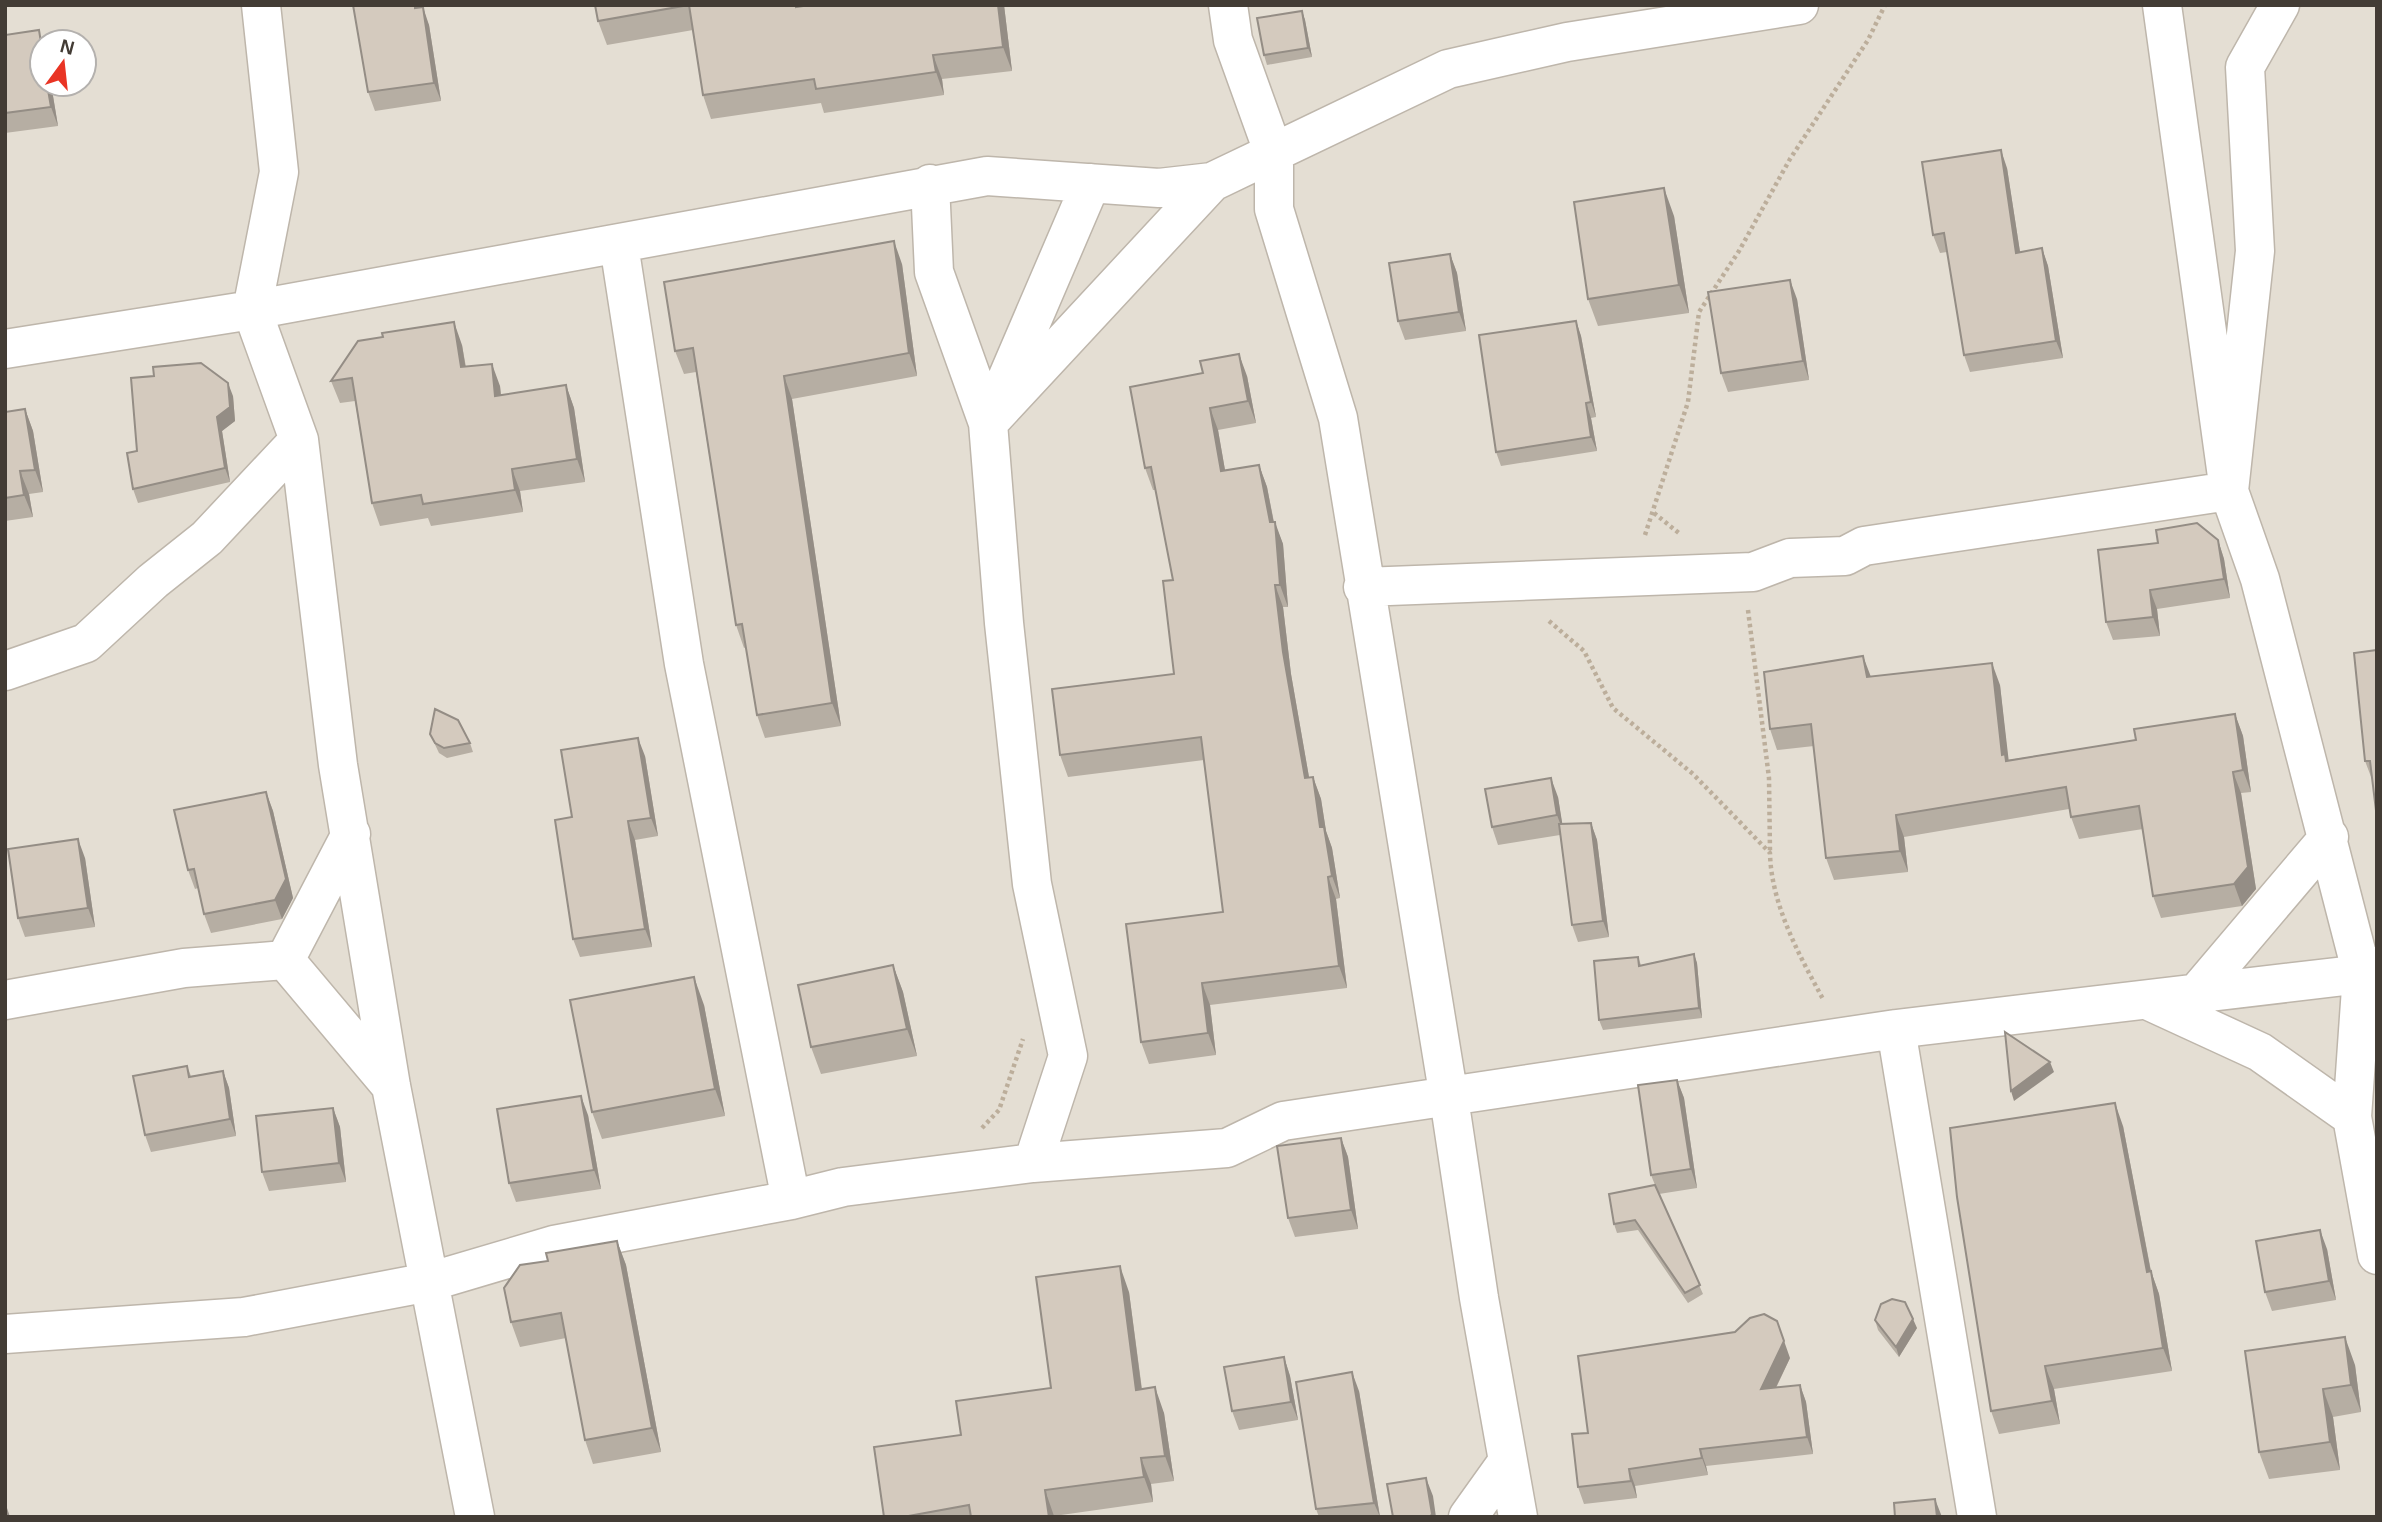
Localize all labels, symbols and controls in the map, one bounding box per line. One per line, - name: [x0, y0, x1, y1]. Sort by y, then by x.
- north arrow: [28, 28, 98, 98]
- text: N: [58, 35, 77, 59]

